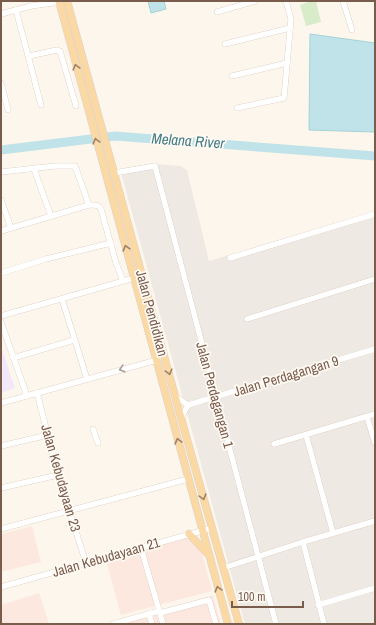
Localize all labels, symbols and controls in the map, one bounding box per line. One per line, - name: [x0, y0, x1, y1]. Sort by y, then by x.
- one-way arrow: [73, 63, 81, 70]
- water label: Melana River: [151, 127, 226, 154]
- one-way arrow: [93, 138, 101, 144]
- one-way arrow: [122, 245, 131, 252]
- street label: Jalan Pendidikan: [132, 268, 172, 358]
- street label: Jalan Perdagangan 1: [192, 340, 238, 451]
- street label: Jalan Perdagangan 9: [231, 351, 341, 401]
- one-way arrow: [118, 364, 125, 373]
- one-way arrow: [164, 368, 173, 375]
- street label: Jalan Kebudayaan 23: [37, 422, 85, 534]
- one-way arrow: [174, 438, 183, 445]
- one-way arrow: [198, 494, 207, 501]
- street label: Jalan Kebudayaan 21: [50, 533, 162, 581]
- scale bar: [232, 583, 303, 609]
- one-way arrow: [215, 586, 223, 593]
- text: 100 m: [238, 589, 265, 605]

